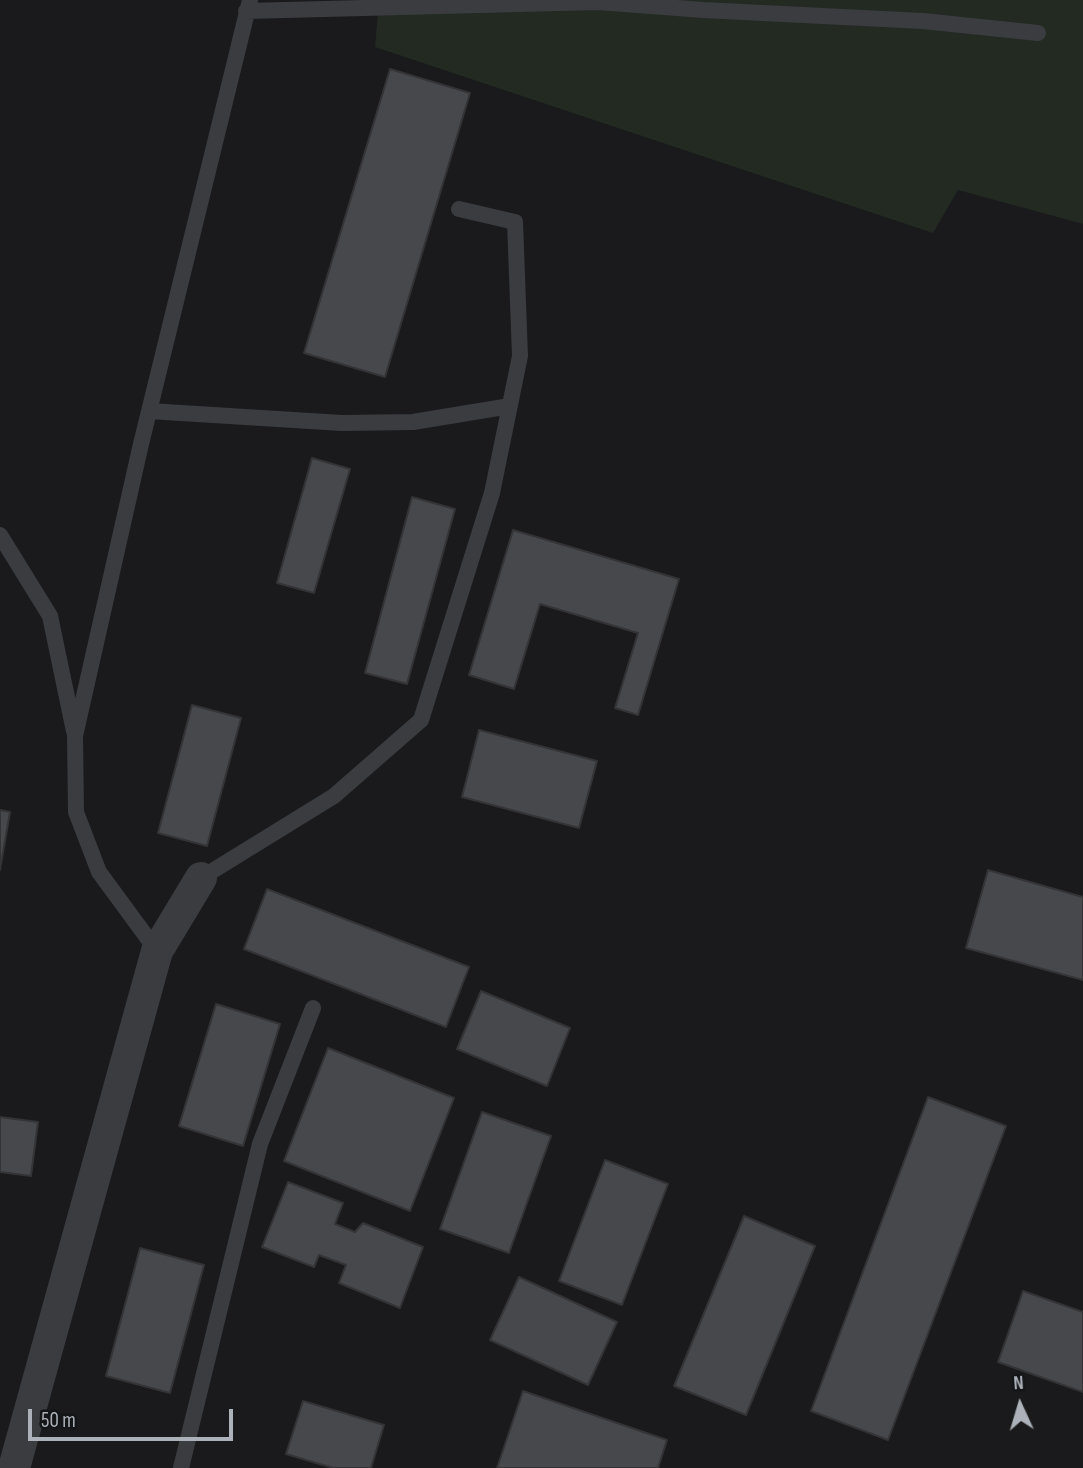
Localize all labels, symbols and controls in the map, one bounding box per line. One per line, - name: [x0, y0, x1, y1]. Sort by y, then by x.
- north arrow: [985, 1370, 1055, 1440]
- text: N: [1013, 1372, 1024, 1395]
- scale bar: [32, 1394, 236, 1438]
- text: 50 m: [41, 1408, 76, 1433]

